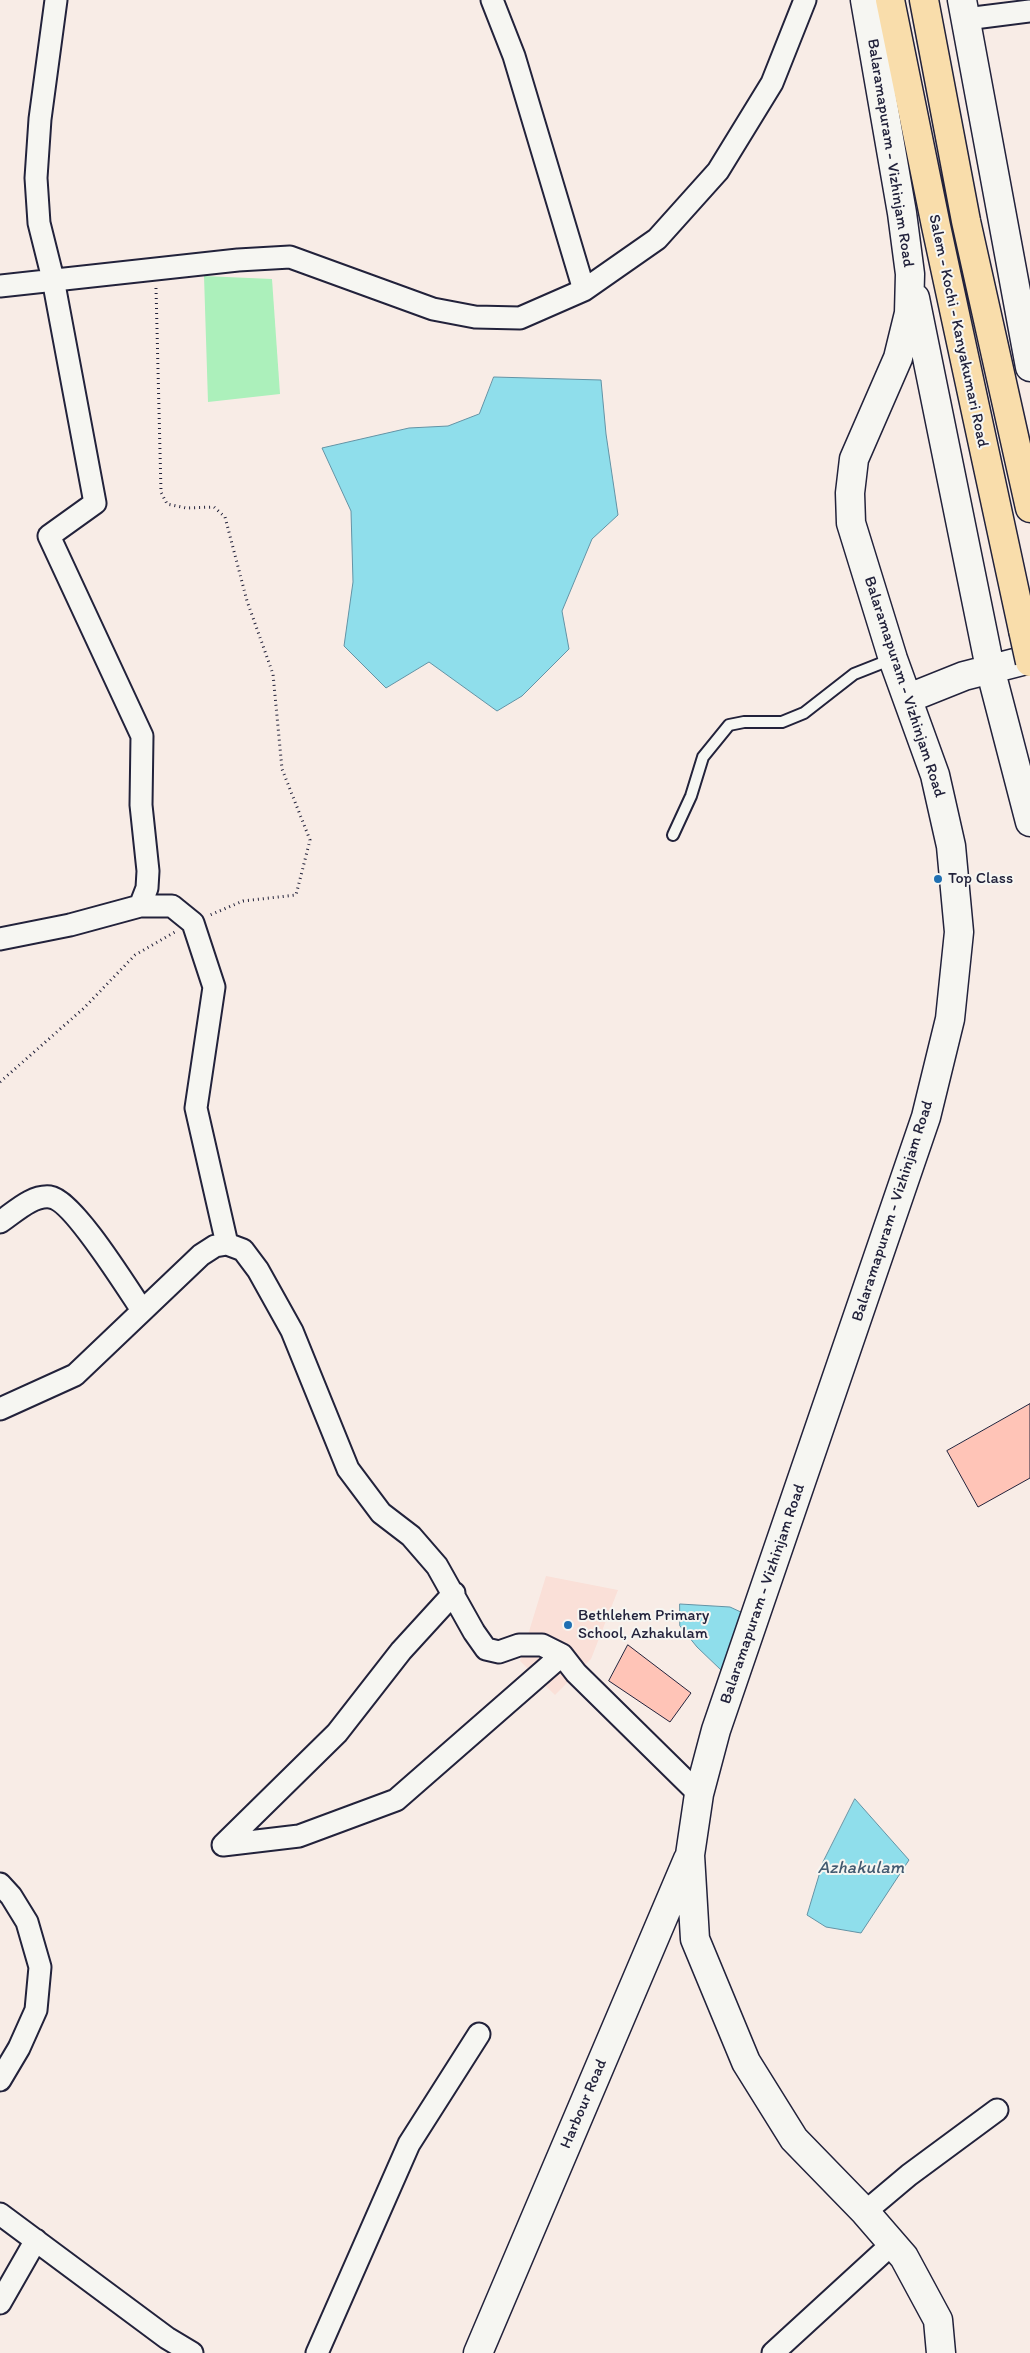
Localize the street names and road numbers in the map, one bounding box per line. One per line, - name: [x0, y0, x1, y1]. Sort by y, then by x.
- street label: Balaramapuram - Vizhinjam Road: [862, 37, 918, 269]
- street label: Salem - Kochi - Kanyakumari Road: [924, 213, 992, 449]
- street label: Balaramapuram - Vizhinjam Road: [859, 574, 949, 800]
- street label: Balaramapuram - Vizhinjam Road: [848, 1098, 938, 1324]
- street label: Balaramapuram - Vizhinjam Road: [716, 1482, 810, 1706]
- street label: Harbour Road: [557, 2056, 611, 2152]

